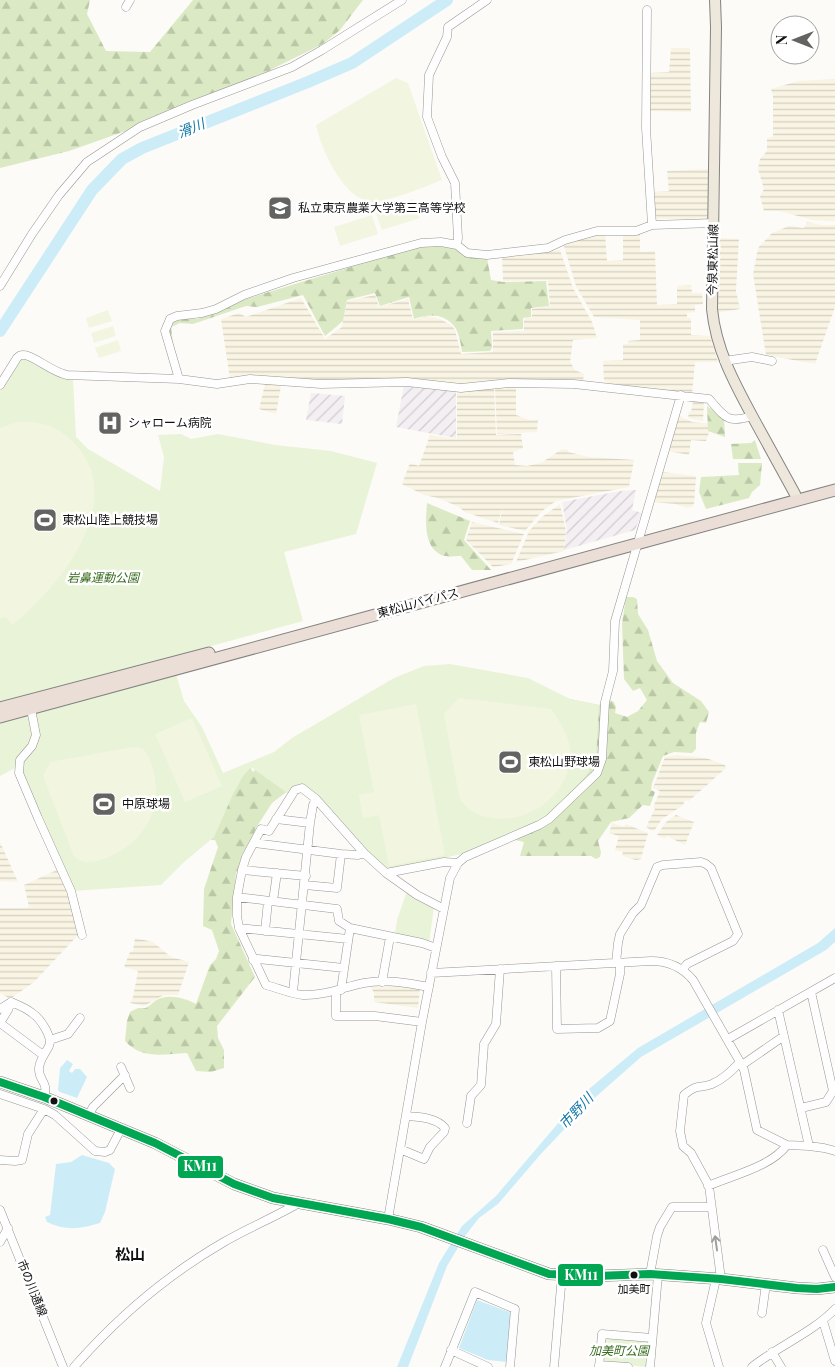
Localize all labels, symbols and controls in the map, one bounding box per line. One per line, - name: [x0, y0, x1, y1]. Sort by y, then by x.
- north arrow: [770, 15, 820, 65]
- text: N: [772, 35, 791, 45]
- water label: 滑川: [174, 113, 209, 142]
- school or university icon: 私立東京農業大学第三高等学校: [267, 195, 293, 221]
- place label: 私立東京農業大学第三高等学校: [298, 199, 466, 215]
- street label: 今泉東松山線: [703, 224, 721, 296]
- hospital icon: シャローム病院: [97, 410, 123, 436]
- place label: シャローム病院: [128, 414, 212, 430]
- sports icon: 東松山陸上競技場: [32, 507, 58, 533]
- place label: 東松山陸上競技場: [62, 511, 158, 527]
- park label: 岩鼻運動公園: [67, 569, 141, 585]
- street label: 東松山バイパス: [375, 583, 460, 621]
- sports icon: 東松山野球場: [497, 749, 523, 775]
- place label: 東松山野球場: [528, 753, 600, 769]
- sports icon: 中原球場: [91, 791, 117, 817]
- place label: 中原球場: [122, 795, 170, 811]
- water label: 市野川: [554, 1087, 598, 1132]
- unlabelled marker: [49, 1096, 59, 1106]
- line badge: KM11: [177, 1155, 224, 1179]
- text: KM11: [183, 1156, 217, 1175]
- one-way arrow: [710, 1235, 720, 1251]
- district label: 松山: [115, 1244, 145, 1264]
- street label: 市の川通線: [14, 1257, 52, 1318]
- line badge: KM11: [557, 1263, 604, 1287]
- text: KM11: [564, 1265, 598, 1284]
- marker: 加美町: [629, 1270, 639, 1280]
- place label: 加美町: [618, 1281, 651, 1296]
- park label: 加美町公園: [589, 1342, 651, 1358]

